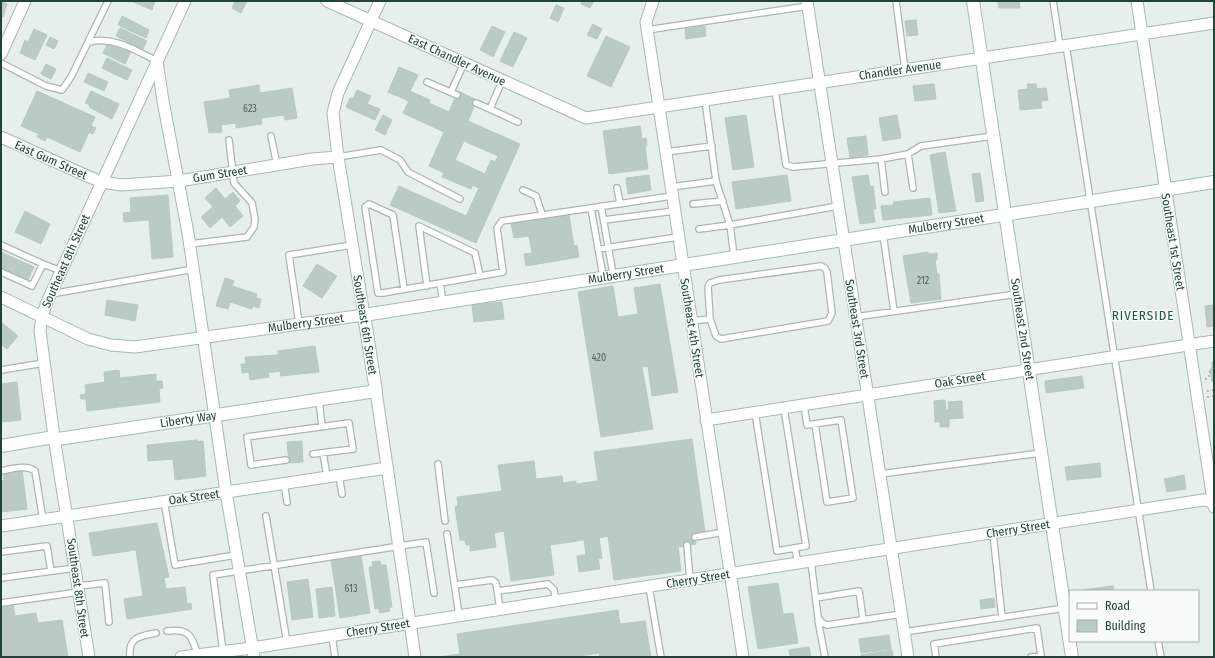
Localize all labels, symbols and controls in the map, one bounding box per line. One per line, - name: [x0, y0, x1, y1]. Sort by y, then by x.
- street label: East Chandler Avenue: [406, 31, 508, 89]
- street label: Chandler Avenue: [858, 57, 942, 83]
- house number: 623: [243, 103, 257, 115]
- street label: East Gum Street: [13, 138, 89, 182]
- street label: Gum Street: [192, 163, 248, 185]
- street label: Southeast 1st Street: [1158, 192, 1188, 292]
- street label: Mulberry Street: [907, 211, 985, 237]
- street label: Southeast 8th Street: [39, 212, 93, 310]
- street label: Mulberry Street: [587, 261, 665, 287]
- street label: Southeast 6th Street: [350, 274, 380, 376]
- house number: 212: [917, 275, 930, 287]
- street label: Southeast 4th Street: [677, 277, 707, 379]
- street label: Southeast 2nd Street: [1008, 277, 1037, 381]
- street label: Southeast 3rd Street: [842, 278, 872, 380]
- district label: RIVERSIDE: [1112, 308, 1174, 323]
- street label: Mulberry Street: [267, 311, 345, 335]
- house number: 420: [592, 352, 606, 364]
- street label: Oak Street: [934, 369, 986, 391]
- street label: Liberty Way: [159, 408, 218, 430]
- street label: Oak Street: [168, 486, 220, 507]
- street label: Cherry Street: [985, 517, 1051, 541]
- street label: Southeast 8th Street: [64, 537, 92, 639]
- street label: Cherry Street: [665, 567, 731, 591]
- house number: 613: [345, 583, 358, 595]
- legend: [1069, 590, 1199, 642]
- text: Road: [1105, 599, 1130, 613]
- street label: Cherry Street: [345, 616, 411, 640]
- text: Building: [1105, 619, 1146, 633]

